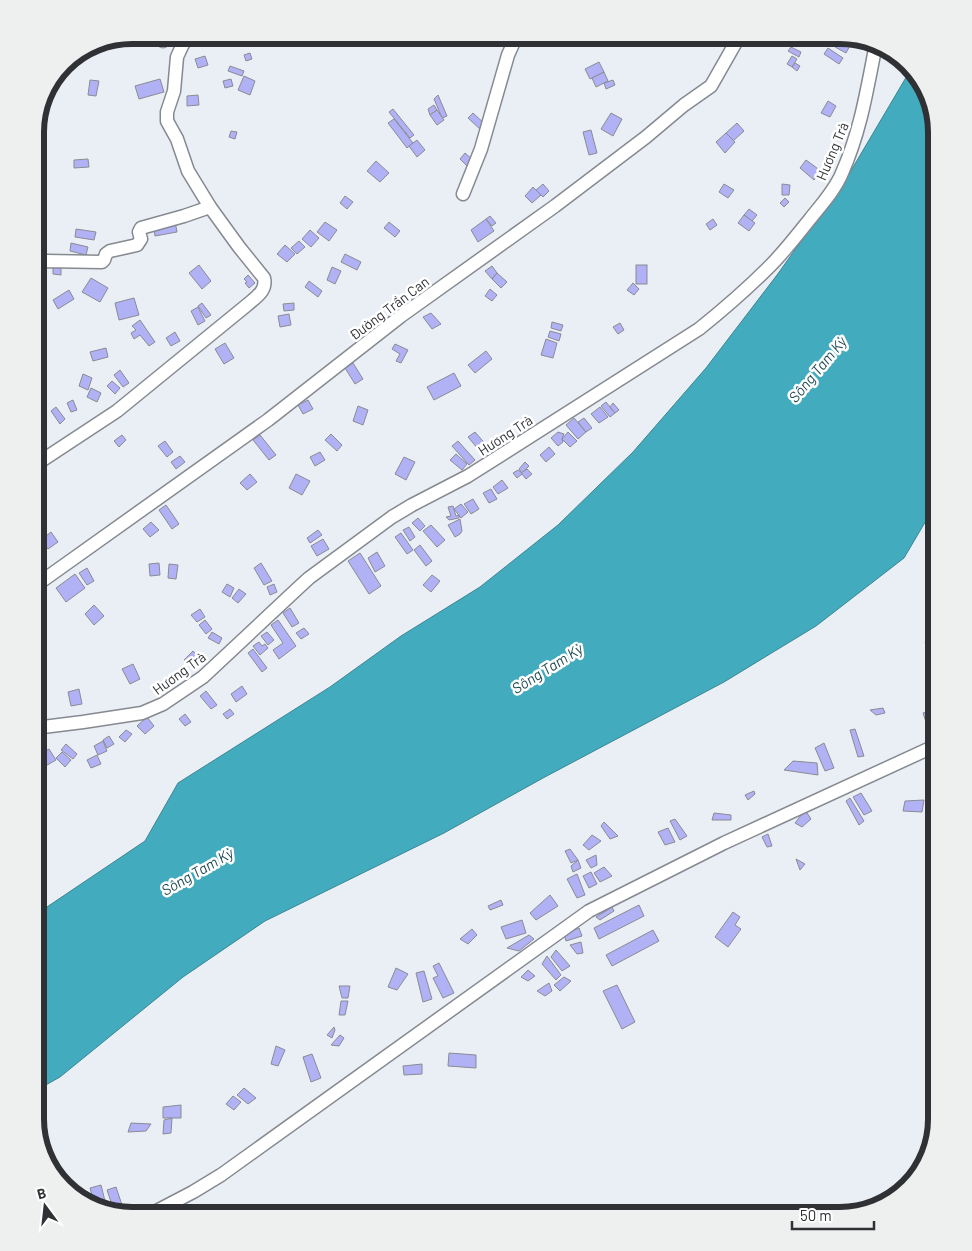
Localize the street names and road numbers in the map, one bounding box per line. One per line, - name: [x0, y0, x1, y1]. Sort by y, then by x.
- street label: Hương Trà: [812, 119, 852, 183]
- street label: Đường Trần Can: [346, 273, 432, 343]
- street label: Hương Trà: [475, 411, 535, 459]
- street label: Hương Trà: [149, 648, 209, 698]

